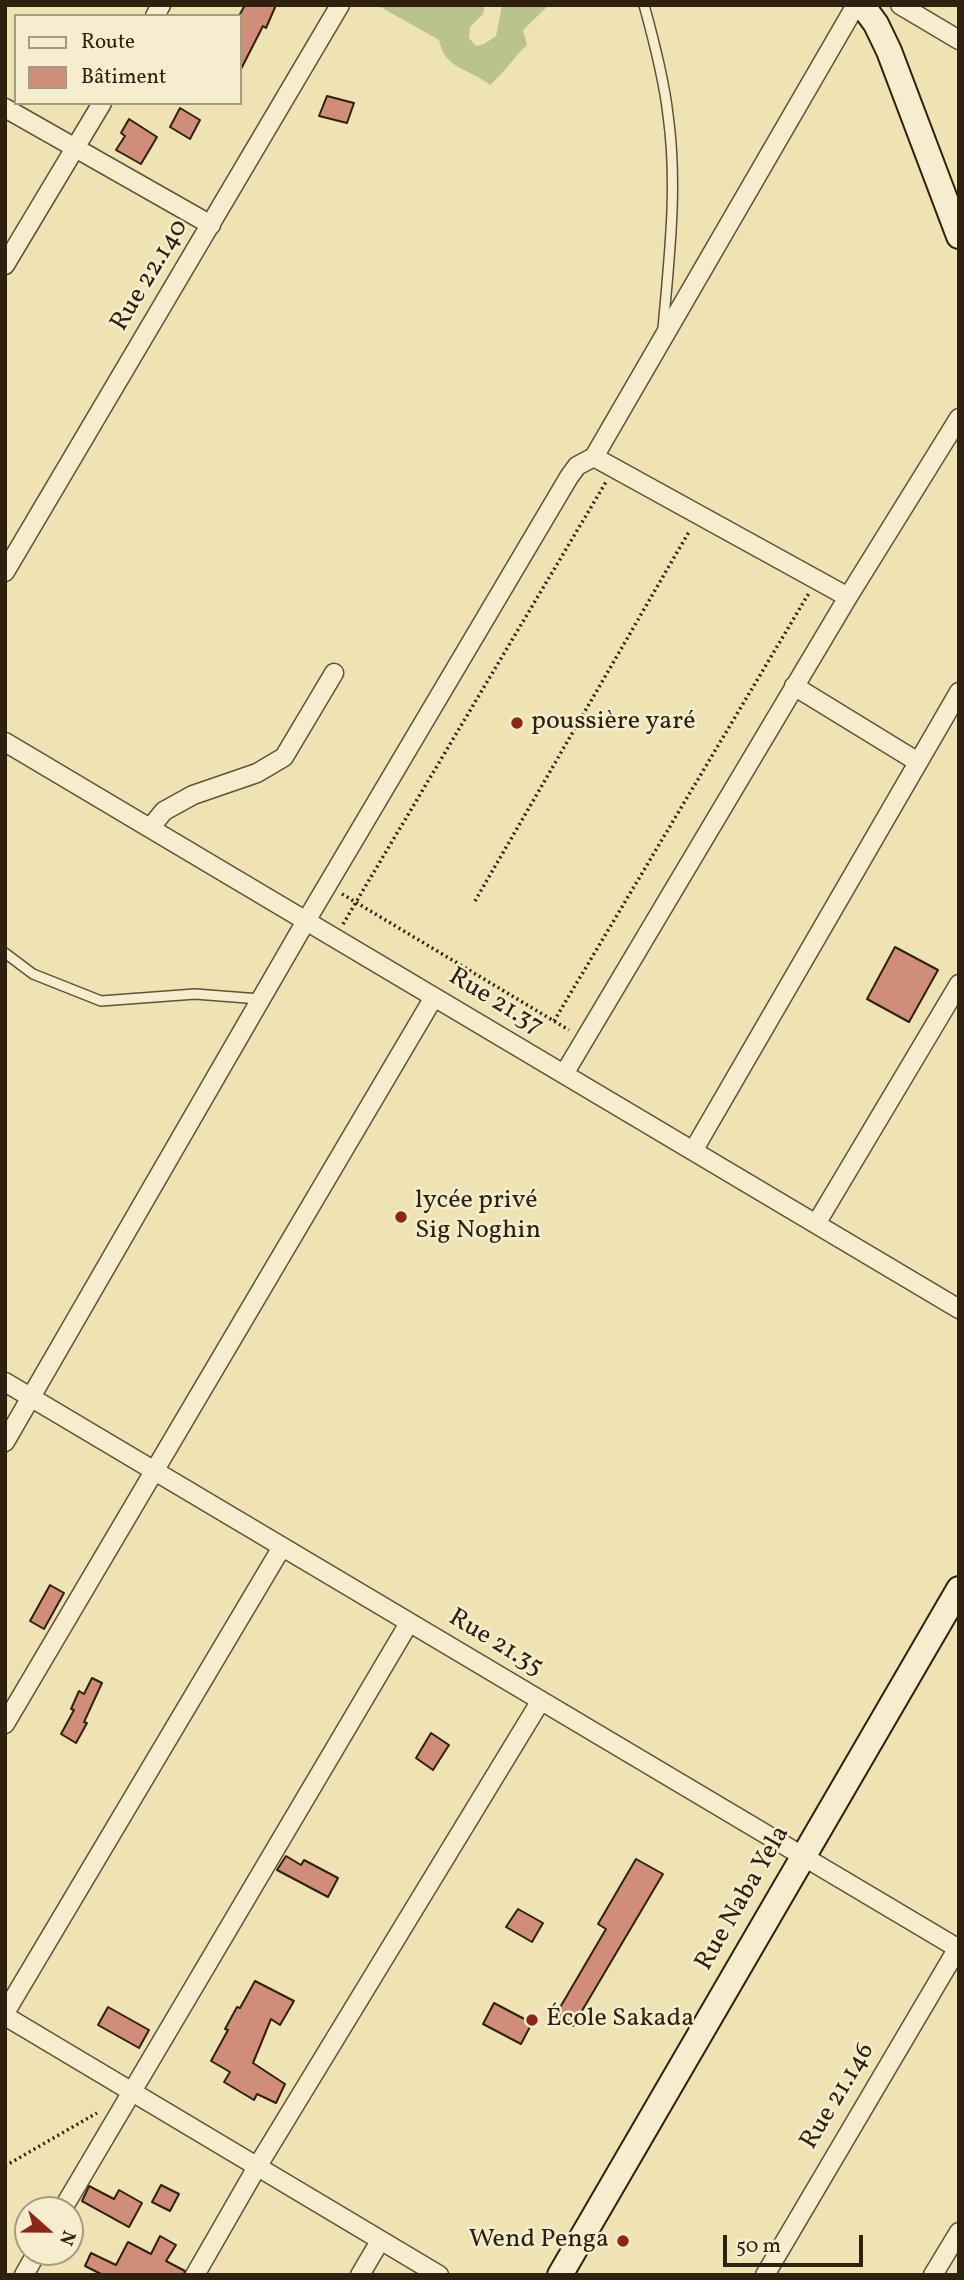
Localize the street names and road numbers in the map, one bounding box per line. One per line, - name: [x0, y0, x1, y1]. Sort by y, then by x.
- street label: Rue 22.140: [106, 215, 196, 337]
- street label: Rue 21.37: [442, 963, 548, 1043]
- street label: Rue 21.35: [442, 1604, 548, 1684]
- street label: Rue Naba Yela: [690, 1821, 798, 1977]
- street label: Rue 21.146: [795, 2038, 883, 2156]

